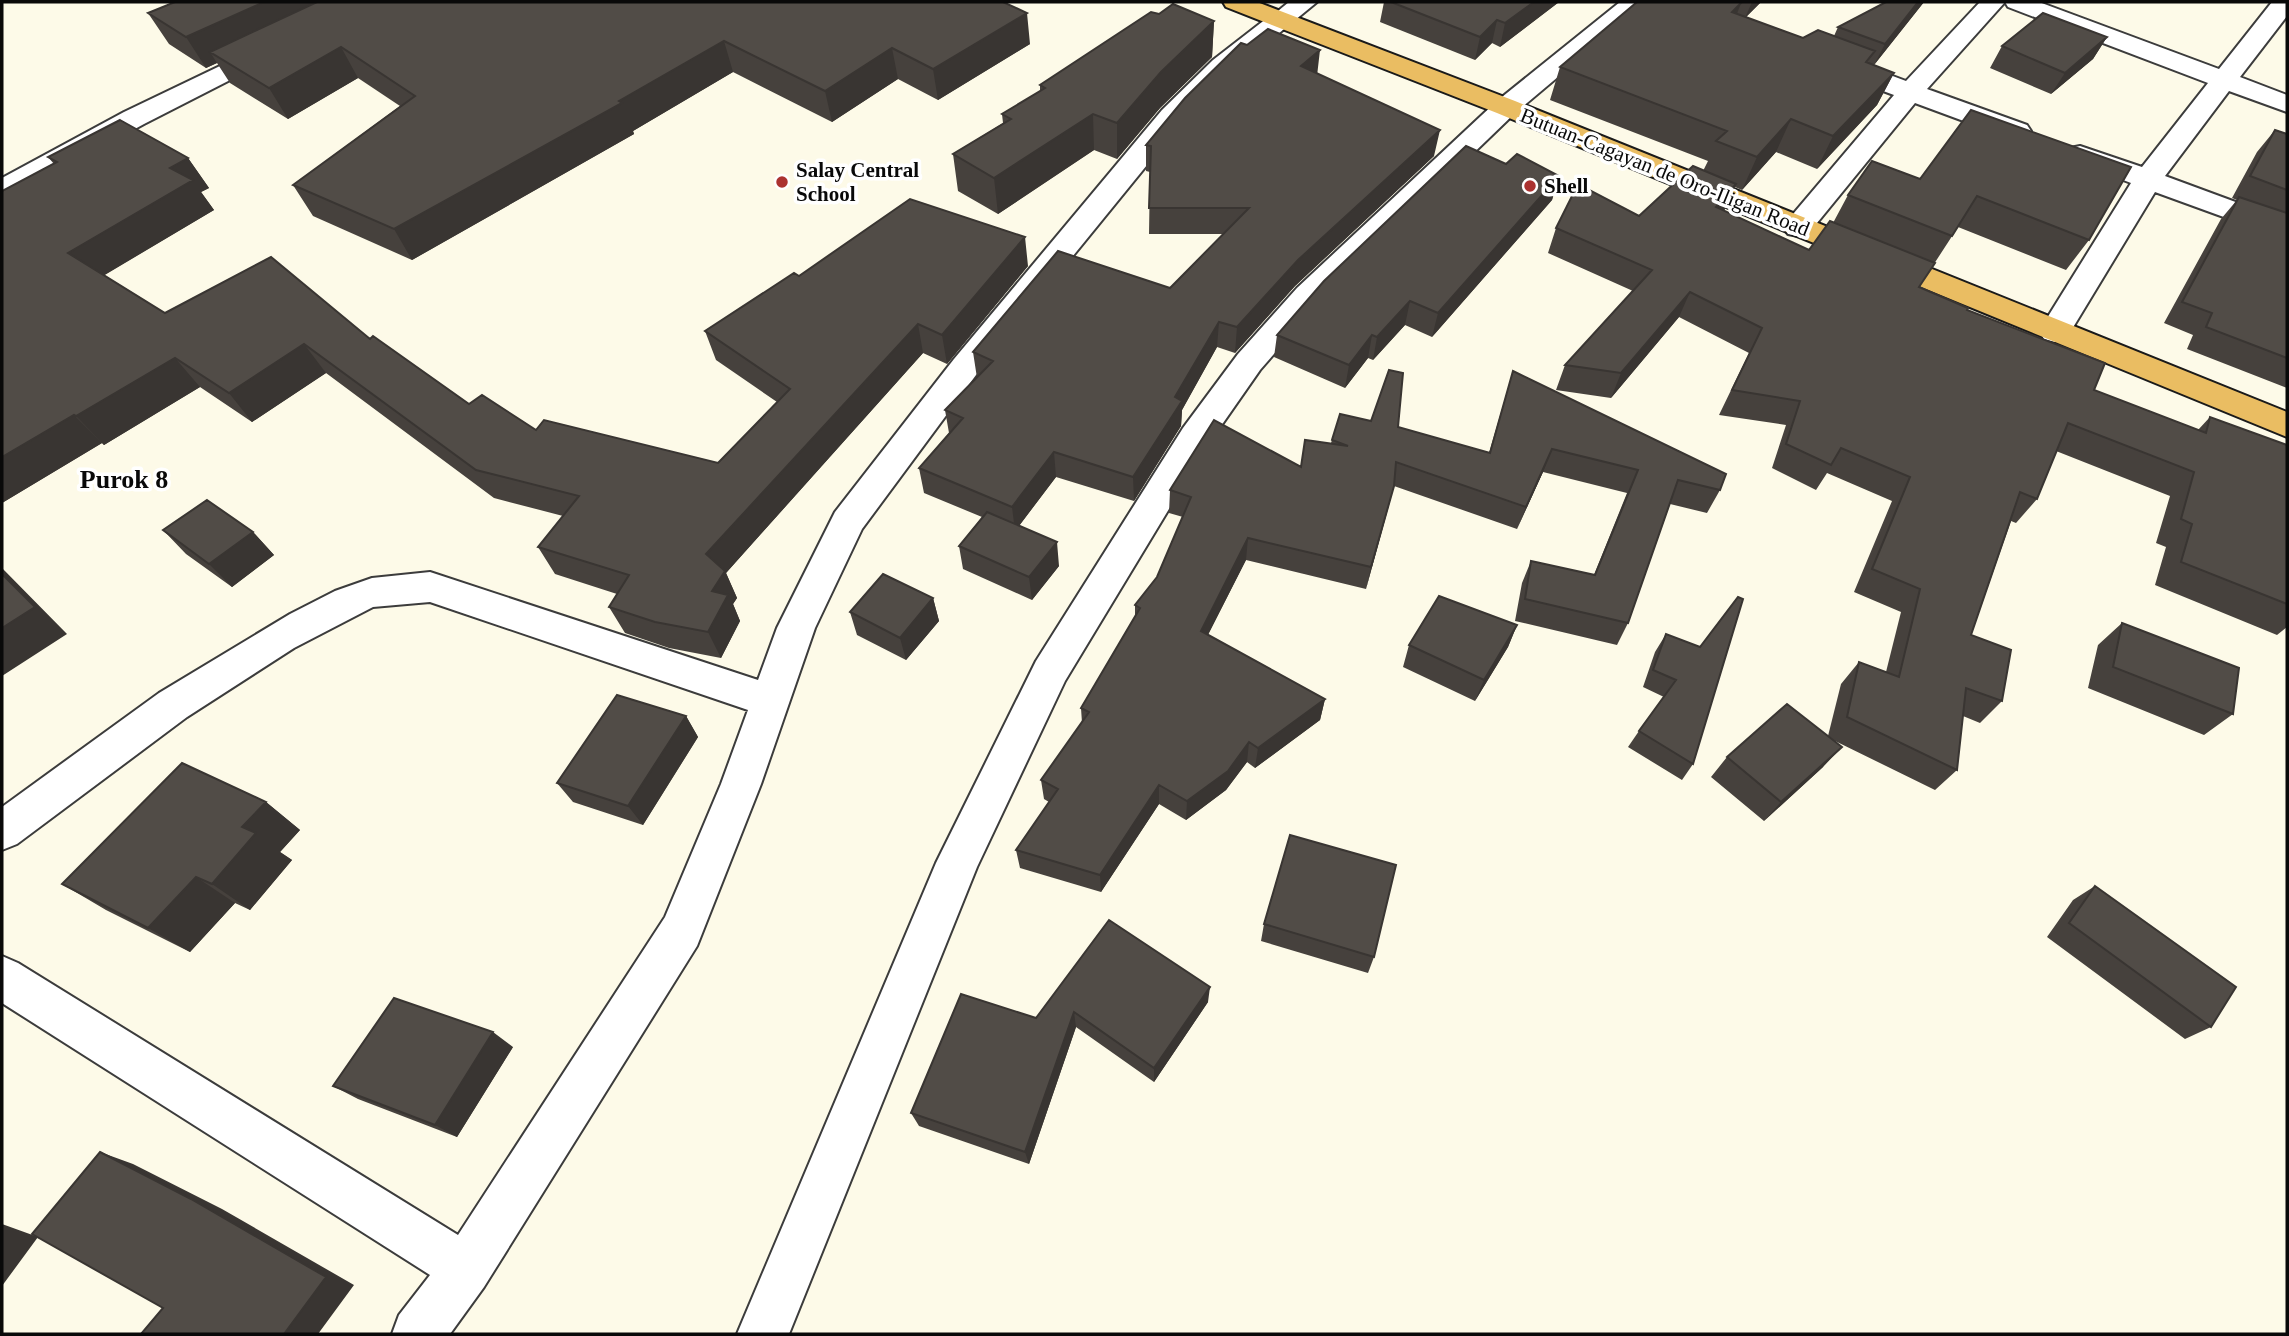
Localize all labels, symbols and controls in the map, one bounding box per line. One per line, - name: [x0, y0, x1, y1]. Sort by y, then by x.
- street label: Butuan-Cagayan de Oro-Iligan Road: [1517, 103, 1814, 241]
- place label: Salay Central School: [796, 158, 919, 206]
- marker: Salay Central School: [774, 174, 790, 190]
- place label: Shell: [1544, 174, 1589, 198]
- marker: Shell: [1522, 178, 1538, 194]
- district label: Purok 8: [80, 465, 168, 494]

